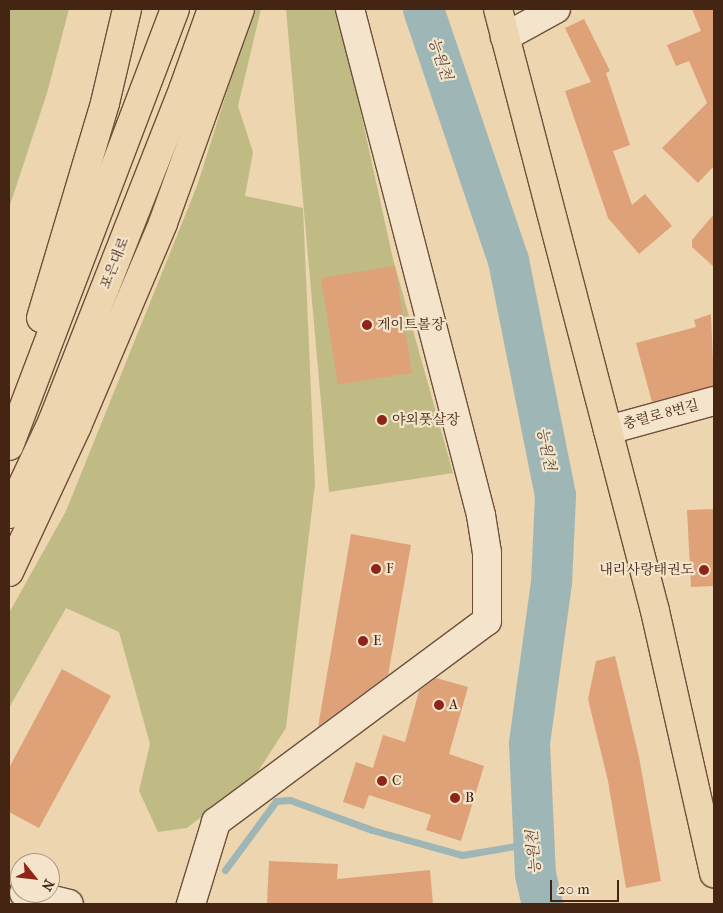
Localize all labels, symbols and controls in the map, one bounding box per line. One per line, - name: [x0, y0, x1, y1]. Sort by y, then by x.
- water label: 능원천: [424, 36, 456, 82]
- street label: 포은대로: [97, 235, 133, 291]
- place label: 게이트볼장: [377, 317, 445, 333]
- marker: 게이트볼장: [361, 319, 373, 331]
- street label: 충렬로 8번길: [621, 397, 701, 433]
- place label: 야외풋살장: [392, 412, 460, 428]
- marker: 야외풋살장: [376, 414, 388, 426]
- water label: 능원천: [533, 426, 559, 472]
- place label: F: [386, 561, 394, 577]
- place label: 내리사랑태권도: [599, 562, 694, 578]
- marker: F: [370, 563, 382, 575]
- marker: 내리사랑태권도: [698, 564, 710, 576]
- place label: E: [373, 633, 382, 649]
- marker: E: [357, 635, 369, 647]
- place label: A: [449, 697, 458, 713]
- marker: A: [433, 699, 445, 711]
- place label: C: [392, 773, 401, 789]
- marker: C: [376, 775, 388, 787]
- place label: B: [465, 790, 474, 806]
- marker: B: [449, 792, 461, 804]
- water label: 능원천: [524, 830, 544, 874]
- north arrow: [10, 853, 60, 903]
- scale bar: [553, 870, 622, 902]
- text: N: [38, 876, 58, 894]
- text: 20 m: [558, 880, 590, 898]

